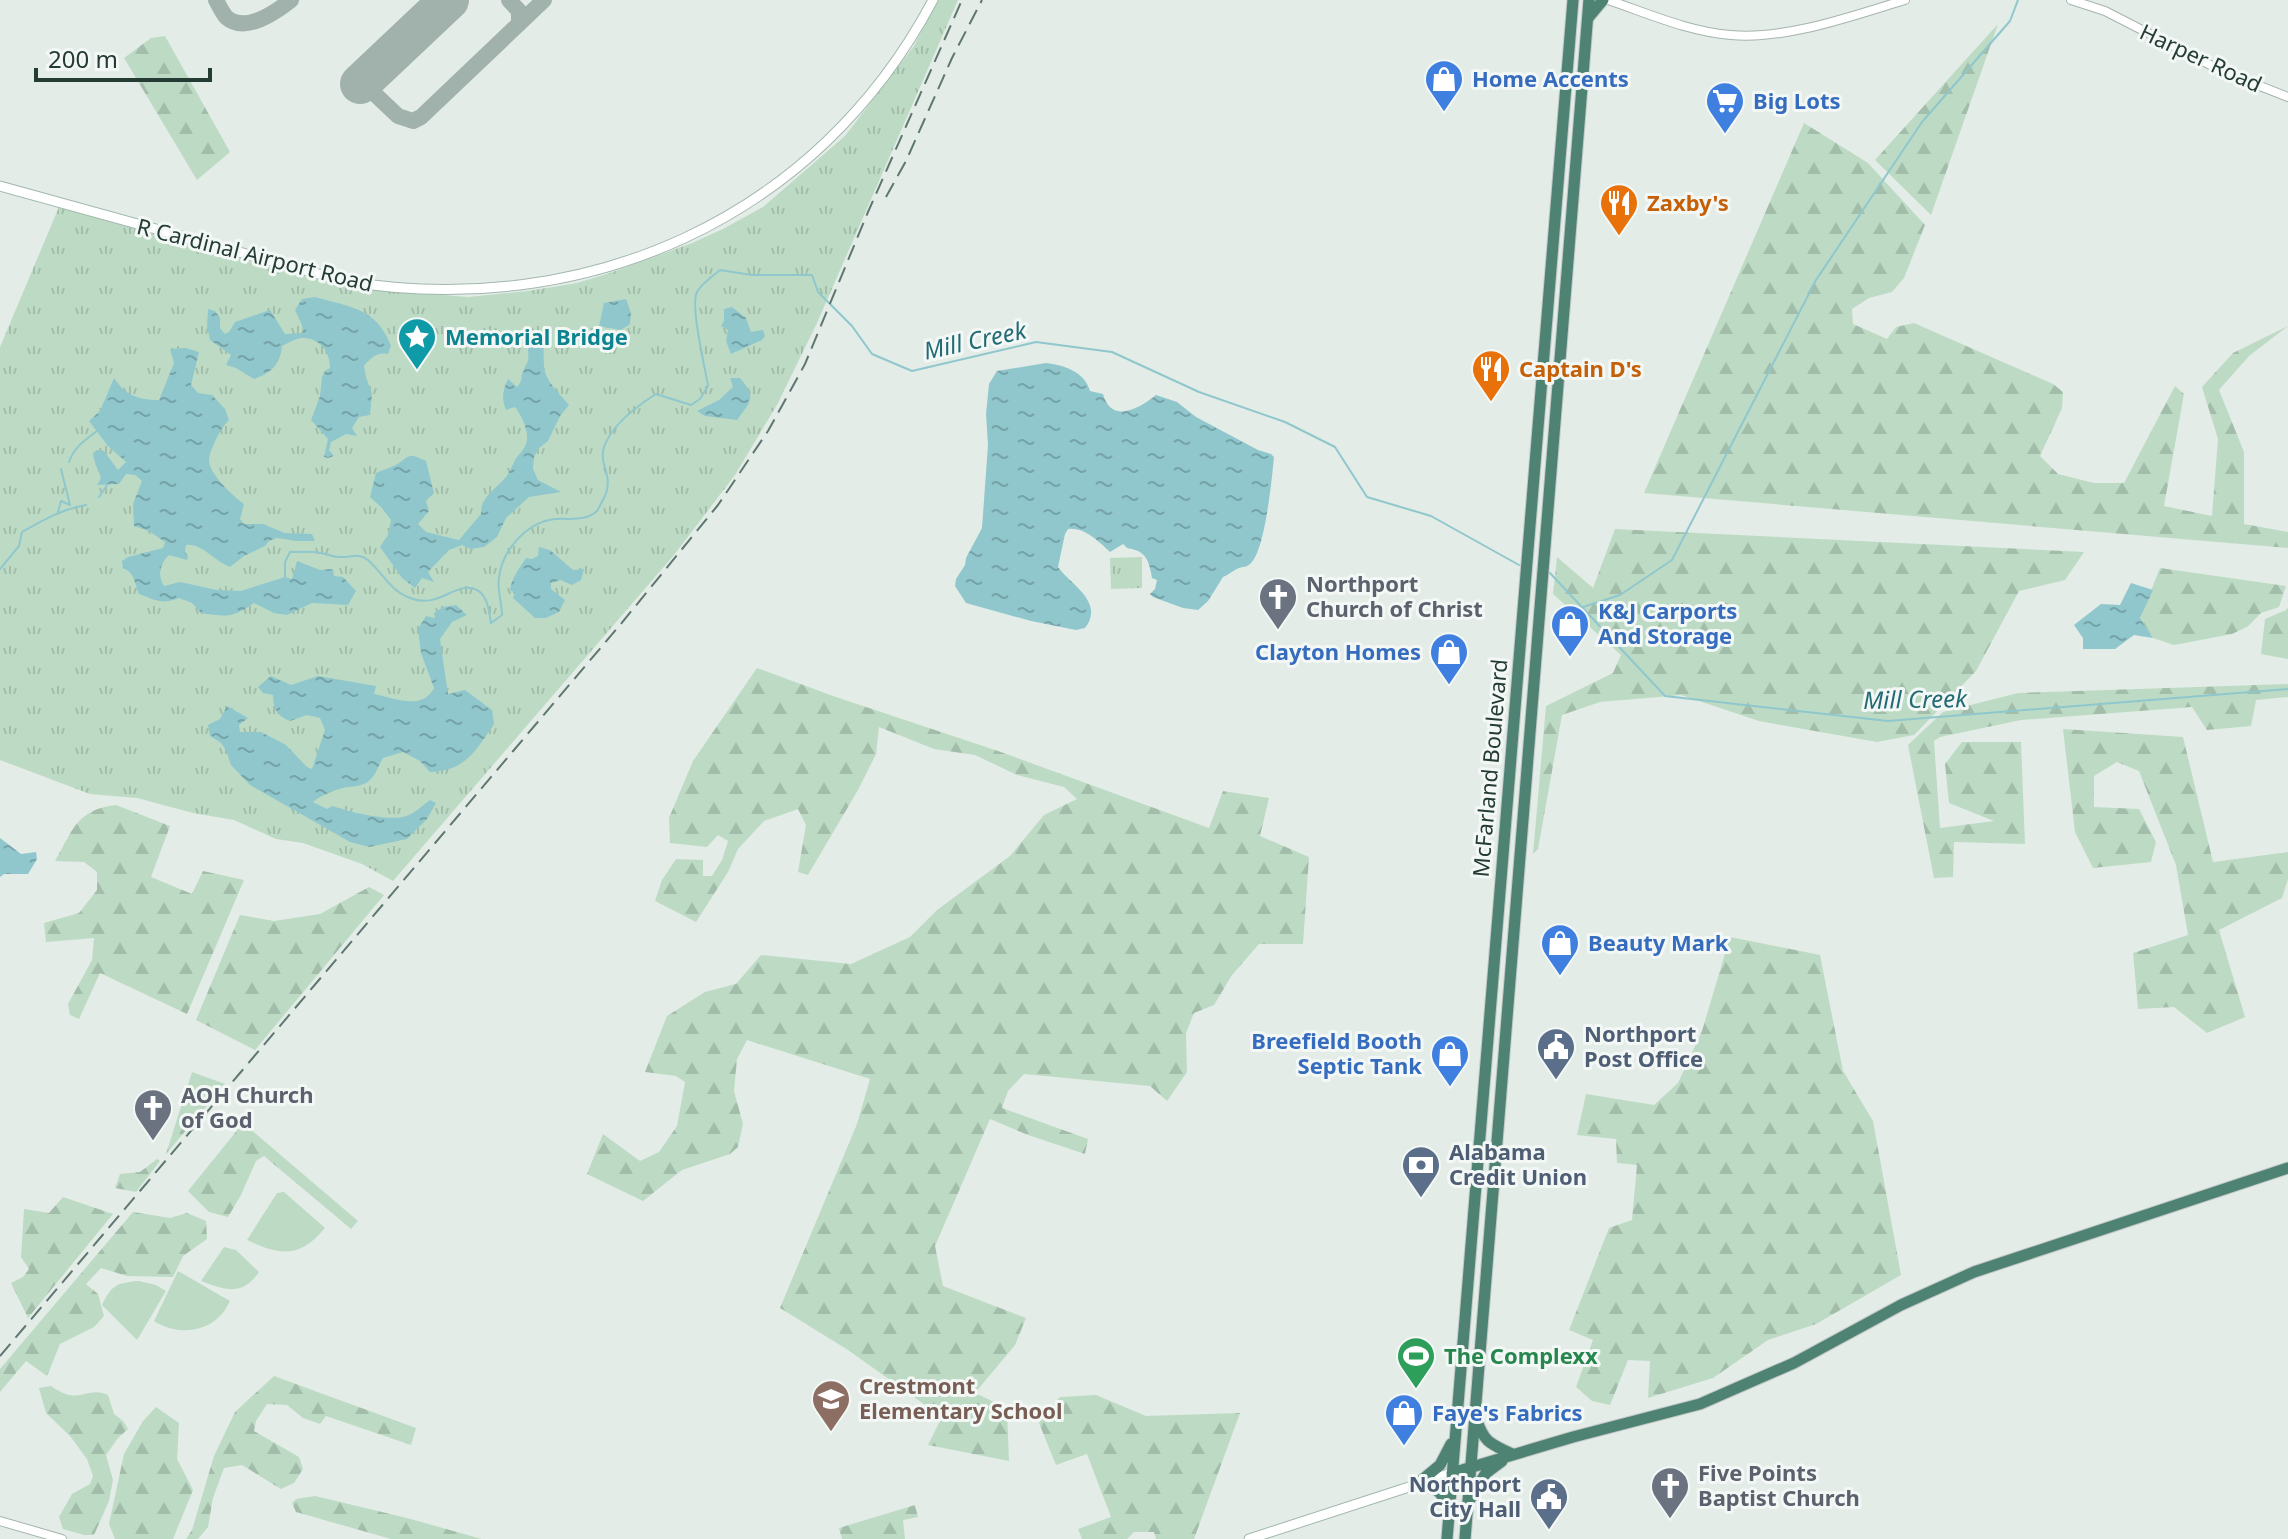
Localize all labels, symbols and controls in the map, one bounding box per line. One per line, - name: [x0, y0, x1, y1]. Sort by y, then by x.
- street label: Harper Road: [2136, 16, 2267, 98]
- scale bar: [36, 32, 210, 82]
- text: 200 m: [48, 42, 118, 75]
- shop icon: Home Accents: [1423, 58, 1465, 113]
- place label: Home Accents: [1472, 63, 1629, 93]
- supermarket icon: Big Lots: [1704, 80, 1746, 135]
- place label: Big Lots: [1753, 85, 1840, 115]
- restaurant icon: Zaxby's: [1598, 182, 1640, 237]
- place label: Zaxby's: [1647, 187, 1729, 217]
- street label: R Cardinal Airport Road: [134, 210, 376, 298]
- water label: Mill Creek: [920, 312, 1030, 366]
- place icon: Memorial Bridge: [396, 316, 438, 371]
- place label: Memorial Bridge: [445, 321, 628, 351]
- restaurant icon: Captain D's: [1470, 348, 1512, 403]
- place label: Captain D's: [1519, 353, 1642, 383]
- place label: Northport Church of Christ: [1306, 568, 1483, 623]
- church icon: Northport Church of Christ: [1257, 576, 1299, 631]
- place label: K&J Carports And Storage: [1598, 595, 1737, 650]
- shop icon: K&J Carports And Storage: [1549, 603, 1591, 658]
- shop icon: Clayton Homes: [1428, 631, 1470, 686]
- place label: Clayton Homes: [1255, 636, 1421, 666]
- street label: McFarland Boulevard: [1465, 658, 1513, 878]
- water label: Mill Creek: [1863, 681, 1968, 716]
- shop icon: Beauty Mark: [1539, 922, 1581, 977]
- place label: Beauty Mark: [1588, 927, 1729, 957]
- place label: Northport Post Office: [1584, 1018, 1703, 1073]
- place label: Breefield Booth Septic Tank: [1251, 1025, 1422, 1080]
- public building icon: Northport Post Office: [1535, 1026, 1577, 1081]
- shop icon: Breefield Booth Septic Tank: [1429, 1033, 1471, 1088]
- place label: AOH Church of God: [181, 1079, 314, 1134]
- church icon: AOH Church of God: [132, 1087, 174, 1142]
- place label: Alabama Credit Union: [1449, 1136, 1587, 1191]
- bank icon: Alabama Credit Union: [1400, 1144, 1442, 1199]
- sports icon: The Complexx: [1395, 1335, 1437, 1390]
- place label: The Complexx: [1444, 1340, 1598, 1370]
- place label: Crestmont Elementary School: [859, 1370, 1063, 1425]
- school or university icon: Crestmont Elementary School: [810, 1378, 852, 1433]
- shop icon: Faye's Fabrics: [1383, 1392, 1425, 1447]
- place label: Faye's Fabrics: [1432, 1397, 1583, 1427]
- place label: Five Points Baptist Church: [1698, 1457, 1860, 1512]
- church icon: Five Points Baptist Church: [1649, 1465, 1691, 1520]
- place label: Northport City Hall: [1409, 1468, 1521, 1523]
- public building icon: Northport City Hall: [1528, 1476, 1570, 1531]

